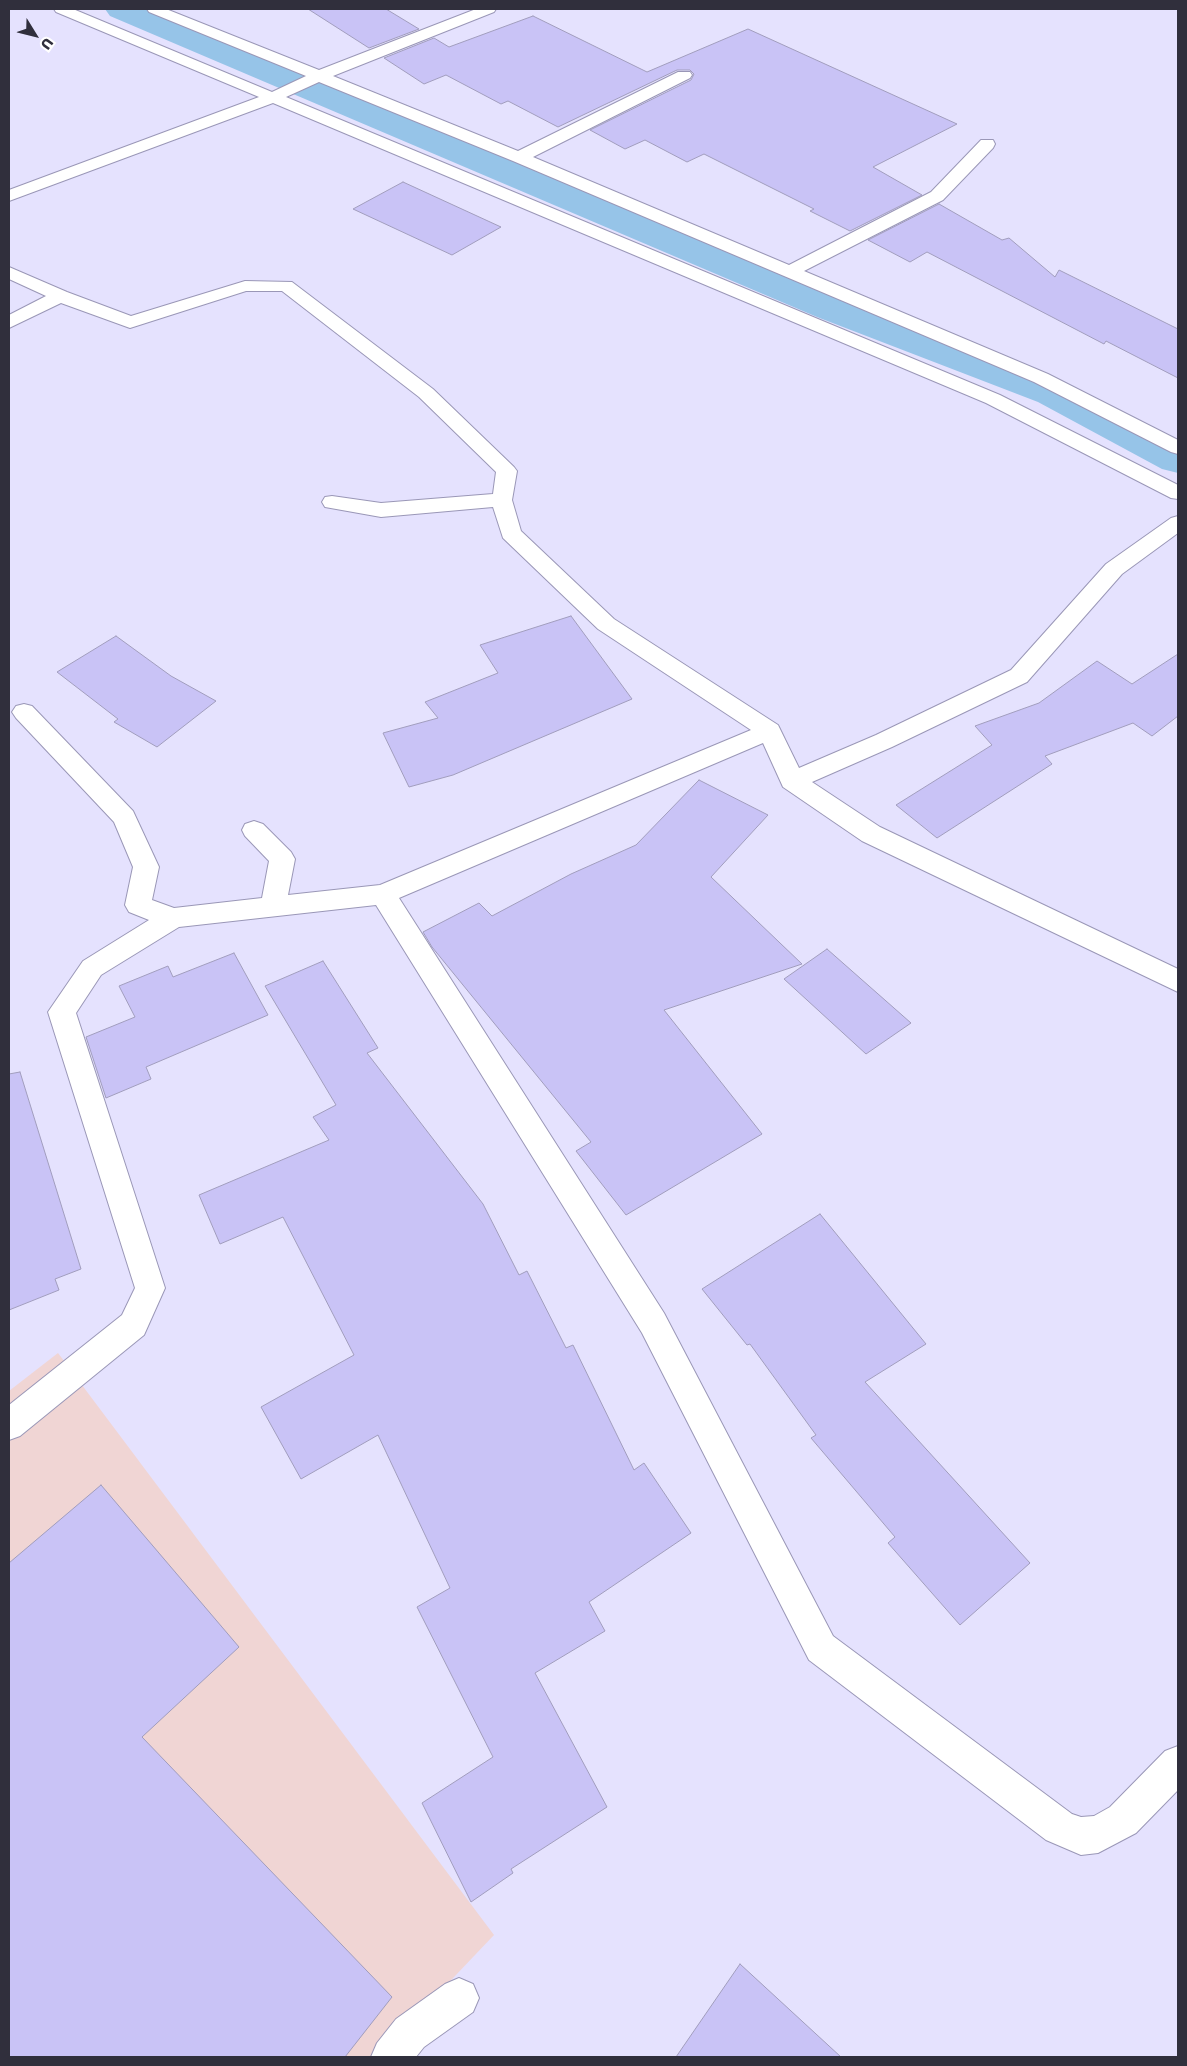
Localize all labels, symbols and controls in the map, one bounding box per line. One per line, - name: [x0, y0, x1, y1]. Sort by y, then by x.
- north arrow: [10, 10, 60, 60]
- text: U: [38, 35, 57, 53]

